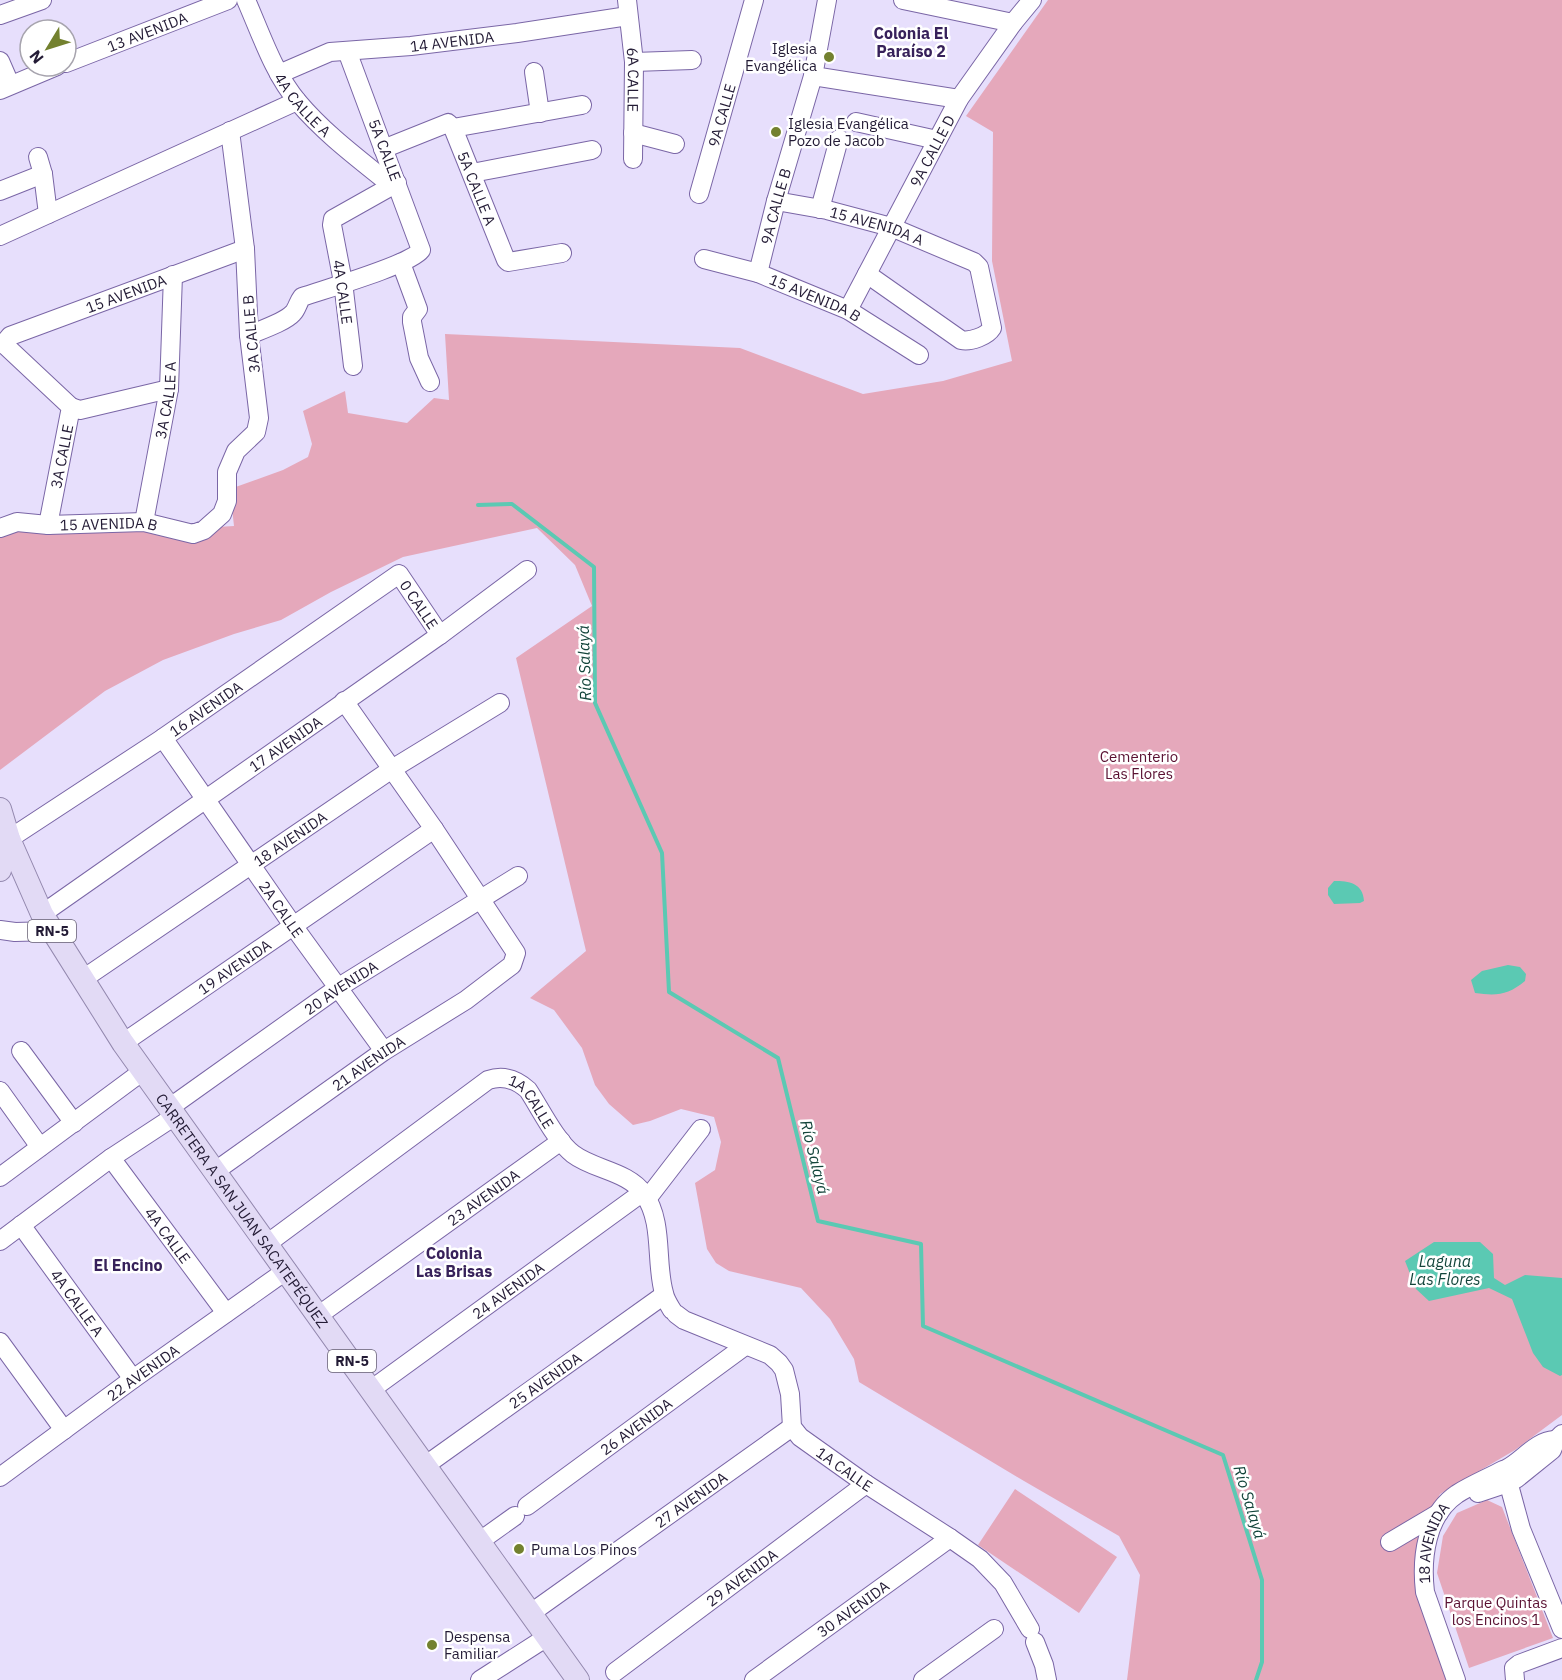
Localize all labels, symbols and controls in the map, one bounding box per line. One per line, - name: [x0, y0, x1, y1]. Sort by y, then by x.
- street label: 13 AVENIDA: [104, 7, 190, 56]
- north arrow: [18, 18, 78, 78]
- district label: Colonia El Paraíso 2: [874, 23, 949, 61]
- street label: 14 AVENIDA: [409, 26, 495, 56]
- place label: Iglesia Evangélica: [745, 39, 817, 75]
- street label: 6A CALLE: [623, 46, 644, 112]
- text: N: [25, 47, 48, 68]
- marker: Iglesia Evangélica: [822, 50, 836, 64]
- street label: 4A CALLE A: [271, 69, 335, 141]
- street label: 9A CALLE: [703, 81, 739, 149]
- street label: 9A CALLE D: [905, 112, 958, 190]
- place label: Iglesia Evangélica Pozo de Jacob: [788, 114, 909, 150]
- street label: 5A CALLE: [365, 116, 405, 184]
- marker: Iglesia Evangélica Pozo de Jacob: [769, 125, 783, 139]
- street label: 5A CALLE A: [454, 148, 501, 228]
- street label: 9A CALLE B: [756, 166, 795, 246]
- street label: 15 AVENIDA A: [828, 202, 927, 249]
- street label: 4A CALLE: [329, 259, 357, 325]
- street label: 15 AVENIDA: [83, 269, 169, 317]
- street label: 15 AVENIDA B: [767, 269, 865, 325]
- street label: 3A CALLE B: [238, 294, 264, 374]
- street label: 3A CALLE A: [150, 361, 179, 440]
- street label: 3A CALLE: [46, 423, 77, 490]
- street label: 15 AVENIDA B: [60, 512, 160, 535]
- street label: 0 CALLE: [396, 576, 443, 632]
- water label: Río Salayá: [573, 625, 595, 701]
- street label: 16 AVENIDA: [165, 676, 246, 740]
- street label: 17 AVENIDA: [245, 711, 326, 776]
- park label: Cementerio Las Flores: [1100, 747, 1178, 783]
- street label: 18 AVENIDA: [249, 807, 330, 870]
- street label: 2A CALLE: [255, 877, 308, 941]
- road number: RN-5: [28, 920, 76, 942]
- street label: 19 AVENIDA: [194, 934, 275, 998]
- street label: 20 AVENIDA: [300, 956, 381, 1019]
- street label: 21 AVENIDA: [328, 1031, 409, 1095]
- street label: 1A CALLE: [506, 1070, 559, 1132]
- street label: CARRETERA A SAN JUAN SACATEPÉQUEZ: [152, 1089, 333, 1331]
- water label: Río Salayá: [796, 1118, 834, 1196]
- street label: 23 AVENIDA: [443, 1164, 523, 1229]
- street label: 4A CALLE: [141, 1203, 195, 1267]
- district label: Colonia Las Brisas: [416, 1243, 492, 1281]
- water label: Laguna Las Flores: [1409, 1251, 1481, 1289]
- district label: El Encino: [94, 1255, 163, 1275]
- street label: 24 AVENIDA: [468, 1257, 548, 1323]
- street label: 4A CALLE A: [47, 1265, 108, 1340]
- street label: 22 AVENIDA: [103, 1340, 183, 1405]
- street label: 25 AVENIDA: [505, 1348, 585, 1412]
- road number: RN-5: [328, 1350, 376, 1372]
- street label: 26 AVENIDA: [596, 1393, 676, 1459]
- street label: 1A CALLE: [813, 1442, 876, 1495]
- water label: Río Salayá: [1229, 1463, 1271, 1541]
- street label: 27 AVENIDA: [651, 1467, 731, 1532]
- street label: 18 AVENIDA: [1414, 1498, 1453, 1584]
- place label: Puma Los Pinos: [531, 1540, 637, 1559]
- marker: Puma Los Pinos: [512, 1542, 526, 1556]
- street label: 29 AVENIDA: [702, 1544, 781, 1610]
- street label: 30 AVENIDA: [813, 1576, 893, 1641]
- park label: Parque Quintas los Encinos 1: [1444, 1593, 1548, 1629]
- place label: Despensa Familiar: [444, 1627, 510, 1663]
- marker: Despensa Familiar: [425, 1638, 439, 1652]

